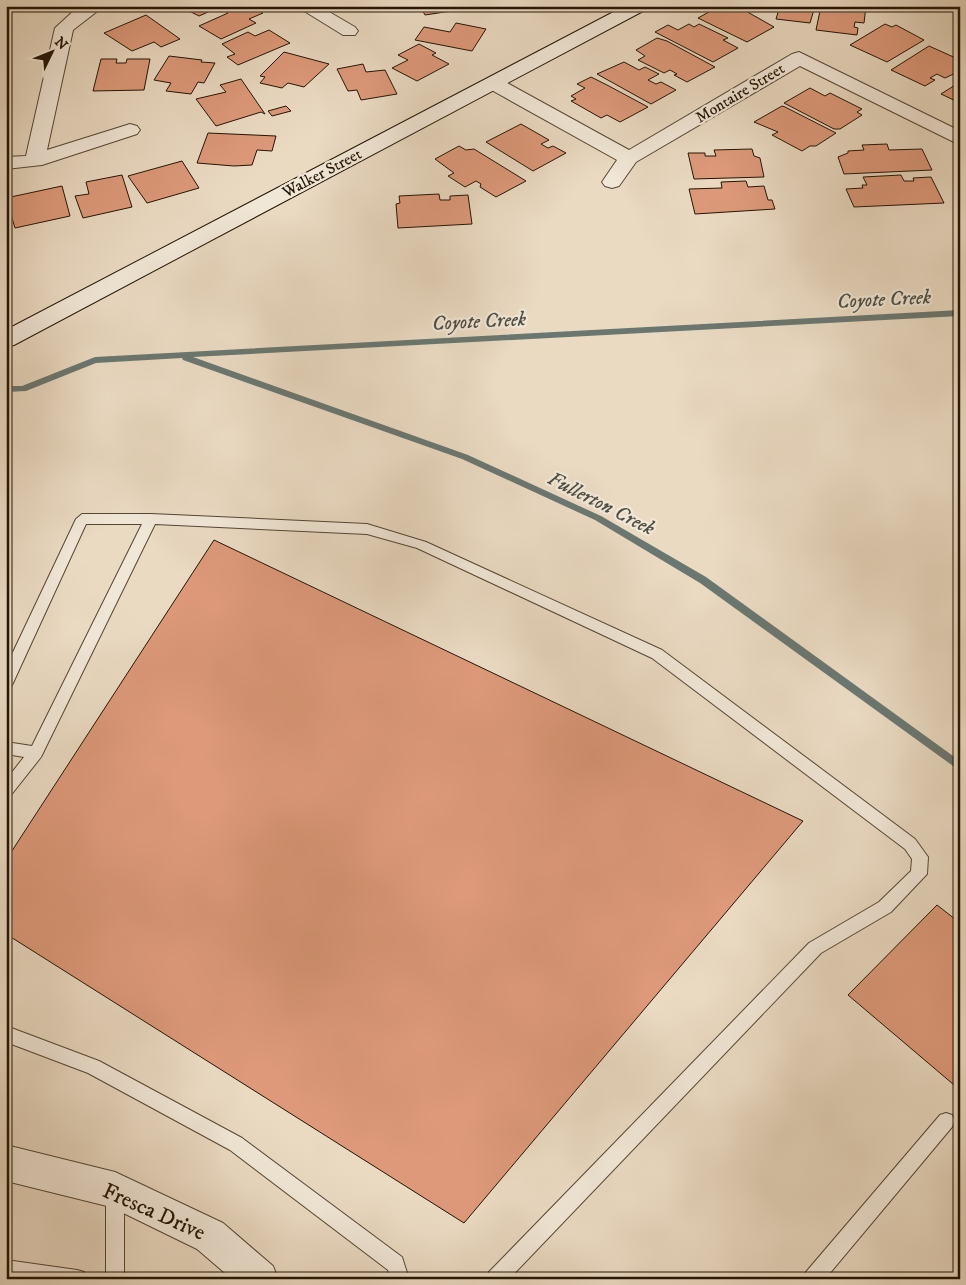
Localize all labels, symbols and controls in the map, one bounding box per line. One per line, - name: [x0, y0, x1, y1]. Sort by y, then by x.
- north arrow: [28, 28, 78, 78]
- text: N: [50, 33, 72, 55]
- street label: Montaire Street: [692, 59, 788, 127]
- street label: Walker Street: [278, 144, 365, 203]
- water label: Coyote Creek: [836, 285, 932, 315]
- water label: Coyote Creek: [431, 307, 527, 337]
- water label: Fullerton Creek: [543, 466, 659, 542]
- street label: Fresca Drive: [98, 1177, 210, 1247]

